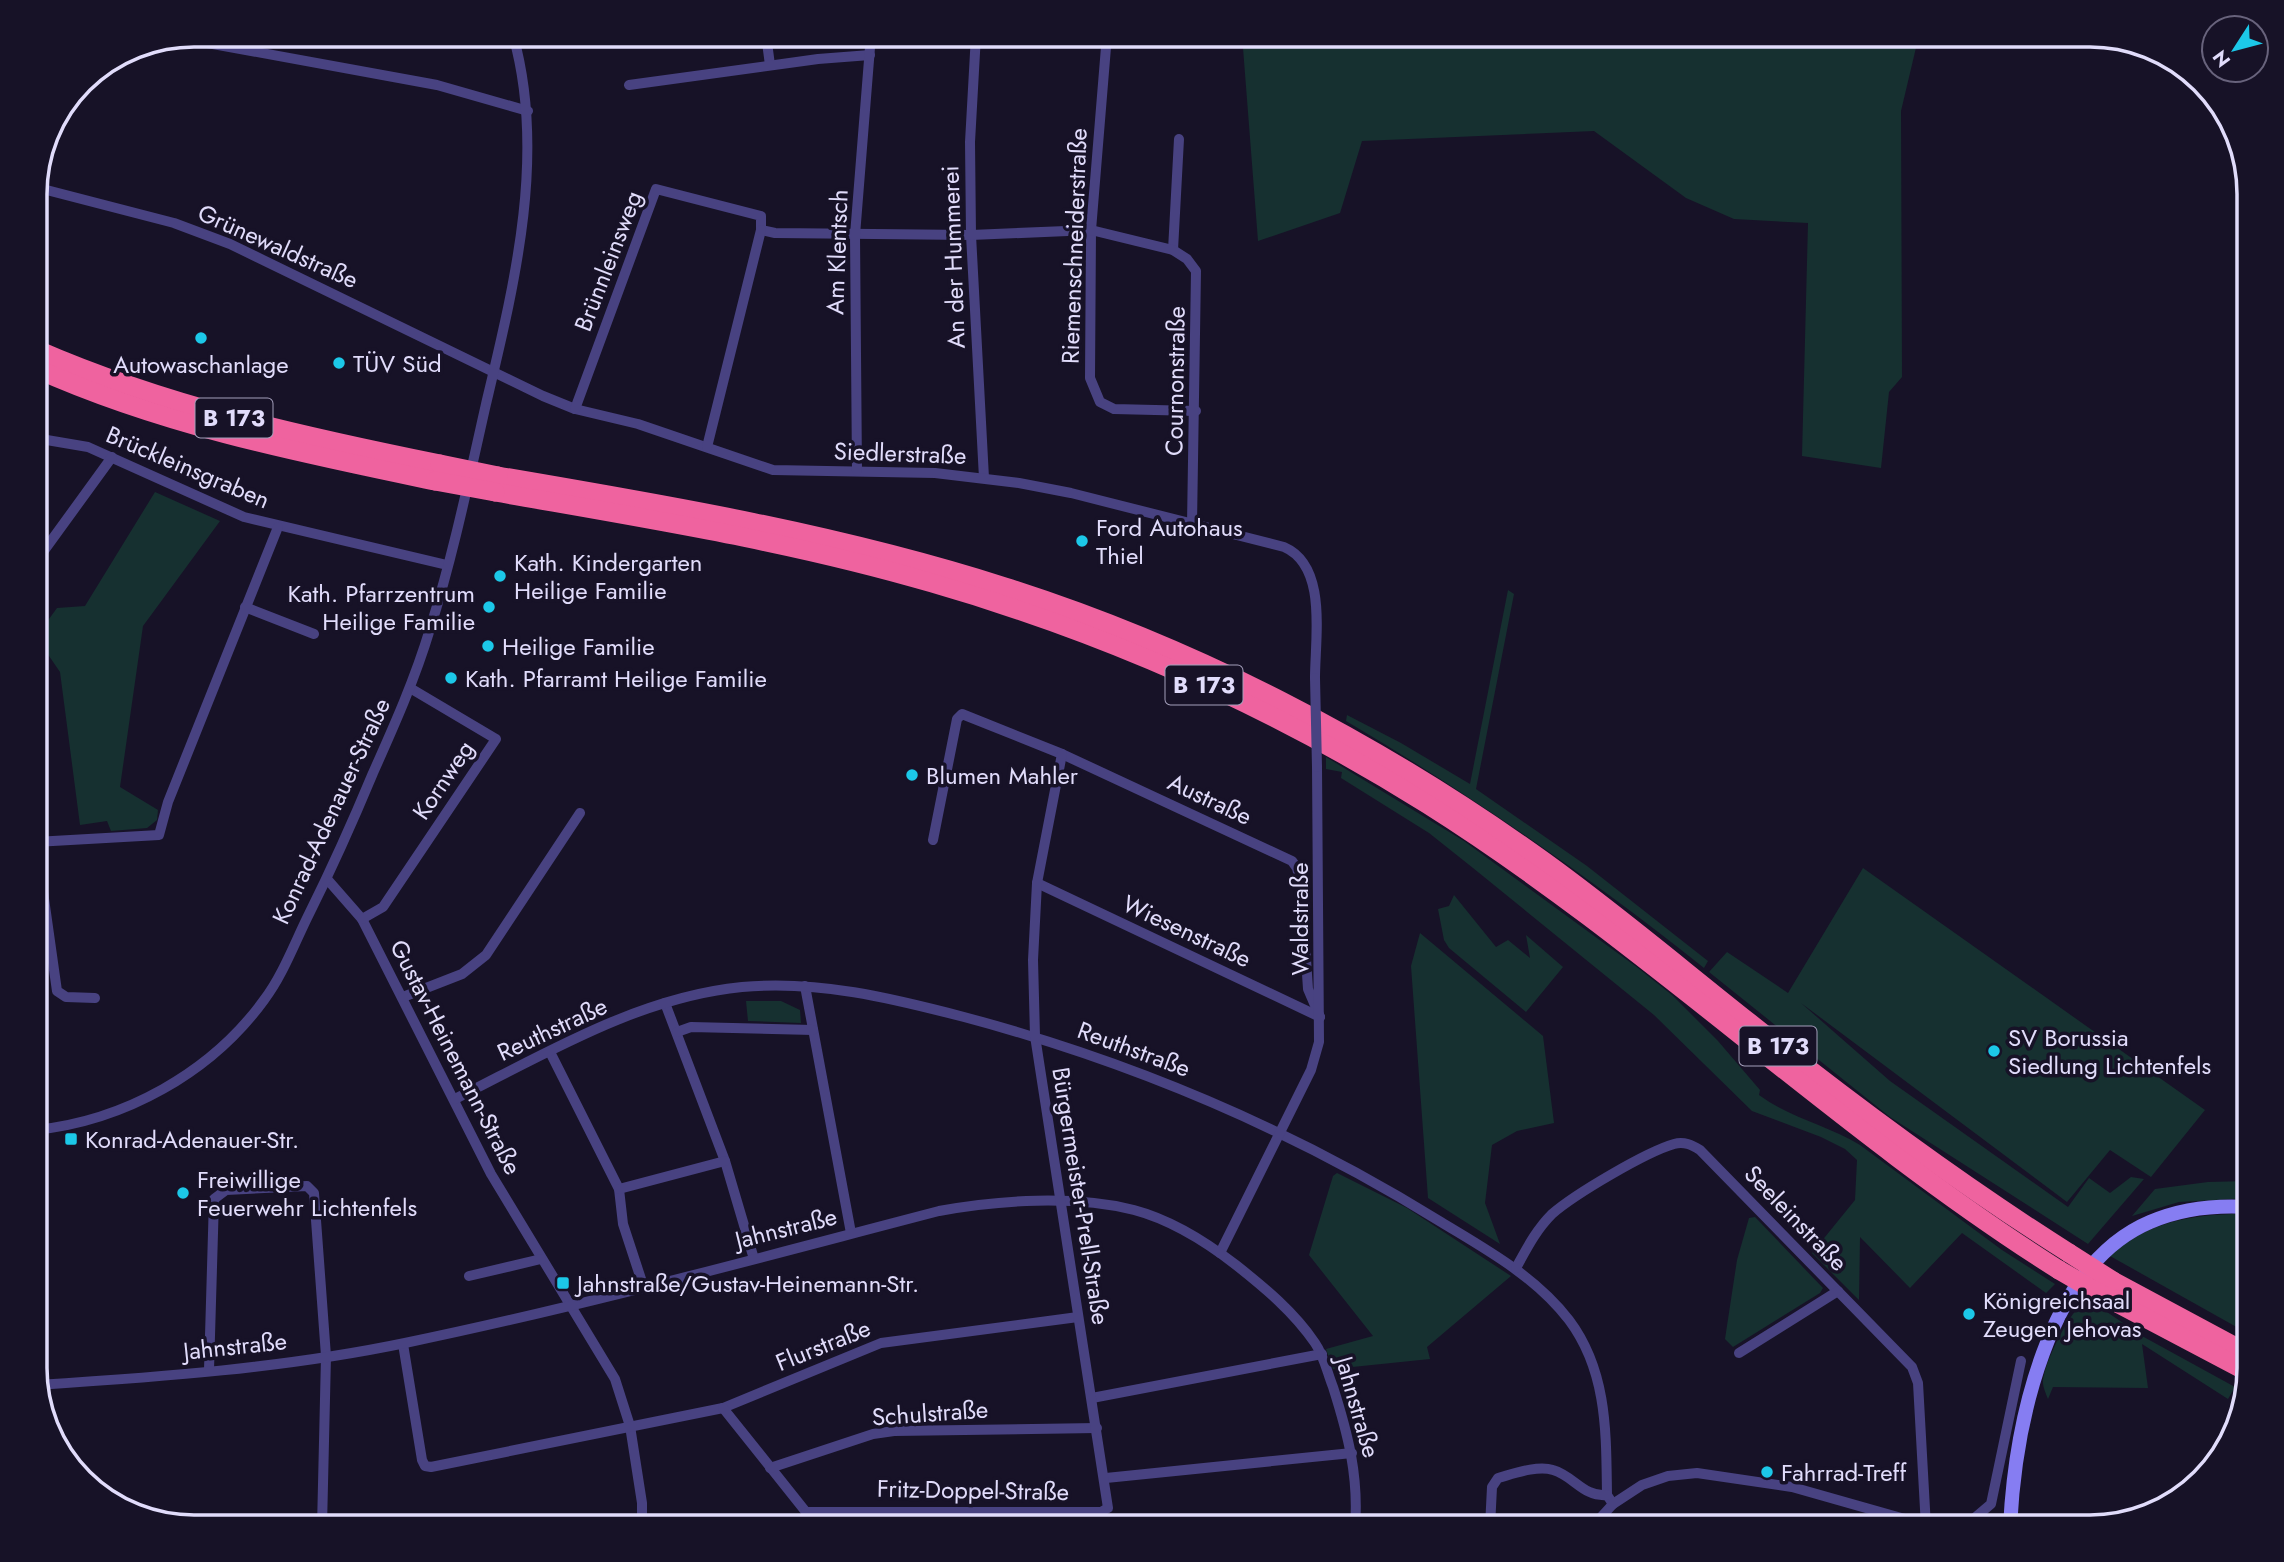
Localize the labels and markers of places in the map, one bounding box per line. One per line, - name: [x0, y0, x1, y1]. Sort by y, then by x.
- marker: Autowaschanlage: [193, 330, 209, 346]
- place label: TÜV Süd: [353, 346, 442, 381]
- place label: Autowaschanlage: [113, 347, 289, 382]
- marker: TÜV Süd: [331, 355, 347, 371]
- place label: Ford Autohaus Thiel: [1096, 510, 1243, 573]
- marker: Ford Autohaus Thiel: [1074, 533, 1090, 549]
- place label: Kath. Kindergarten Heilige Familie: [514, 545, 702, 608]
- marker: Kath. Kindergarten Heilige Familie: [492, 568, 508, 584]
- place label: Kath. Pfarrzentrum Heilige Familie: [287, 576, 475, 639]
- marker: Kath. Pfarrzentrum Heilige Familie: [481, 599, 497, 615]
- place label: Heilige Familie: [502, 629, 655, 664]
- marker: Heilige Familie: [480, 638, 496, 654]
- place label: Kath. Pfarramt Heilige Familie: [465, 661, 767, 696]
- marker: Kath. Pfarramt Heilige Familie: [443, 670, 459, 686]
- place label: Blumen Mahler: [926, 758, 1079, 793]
- marker: Blumen Mahler: [904, 767, 920, 783]
- place label: SV Borussia Siedlung Lichtenfels: [2008, 1020, 2211, 1083]
- marker: SV Borussia Siedlung Lichtenfels: [1986, 1043, 2002, 1059]
- place label: Konrad-Adenauer-Str.: [85, 1122, 299, 1157]
- marker: Konrad-Adenauer-Str.: [63, 1131, 79, 1147]
- place label: Freiwillige Feuerwehr Lichtenfels: [197, 1162, 417, 1225]
- marker: Freiwillige Feuerwehr Lichtenfels: [175, 1185, 191, 1201]
- place label: Jahnstraße/Gustav-Heinemann-Str.: [574, 1266, 919, 1301]
- marker: Jahnstraße/Gustav-Heinemann-Str.: [555, 1275, 571, 1291]
- place label: Königreichsaal Zeugen Jehovas: [1983, 1283, 2141, 1346]
- marker: Königreichsaal Zeugen Jehovas: [1961, 1306, 1977, 1322]
- place label: Fahrrad-Treff: [1781, 1455, 1907, 1490]
- marker: Fahrrad-Treff: [1759, 1464, 1775, 1480]

